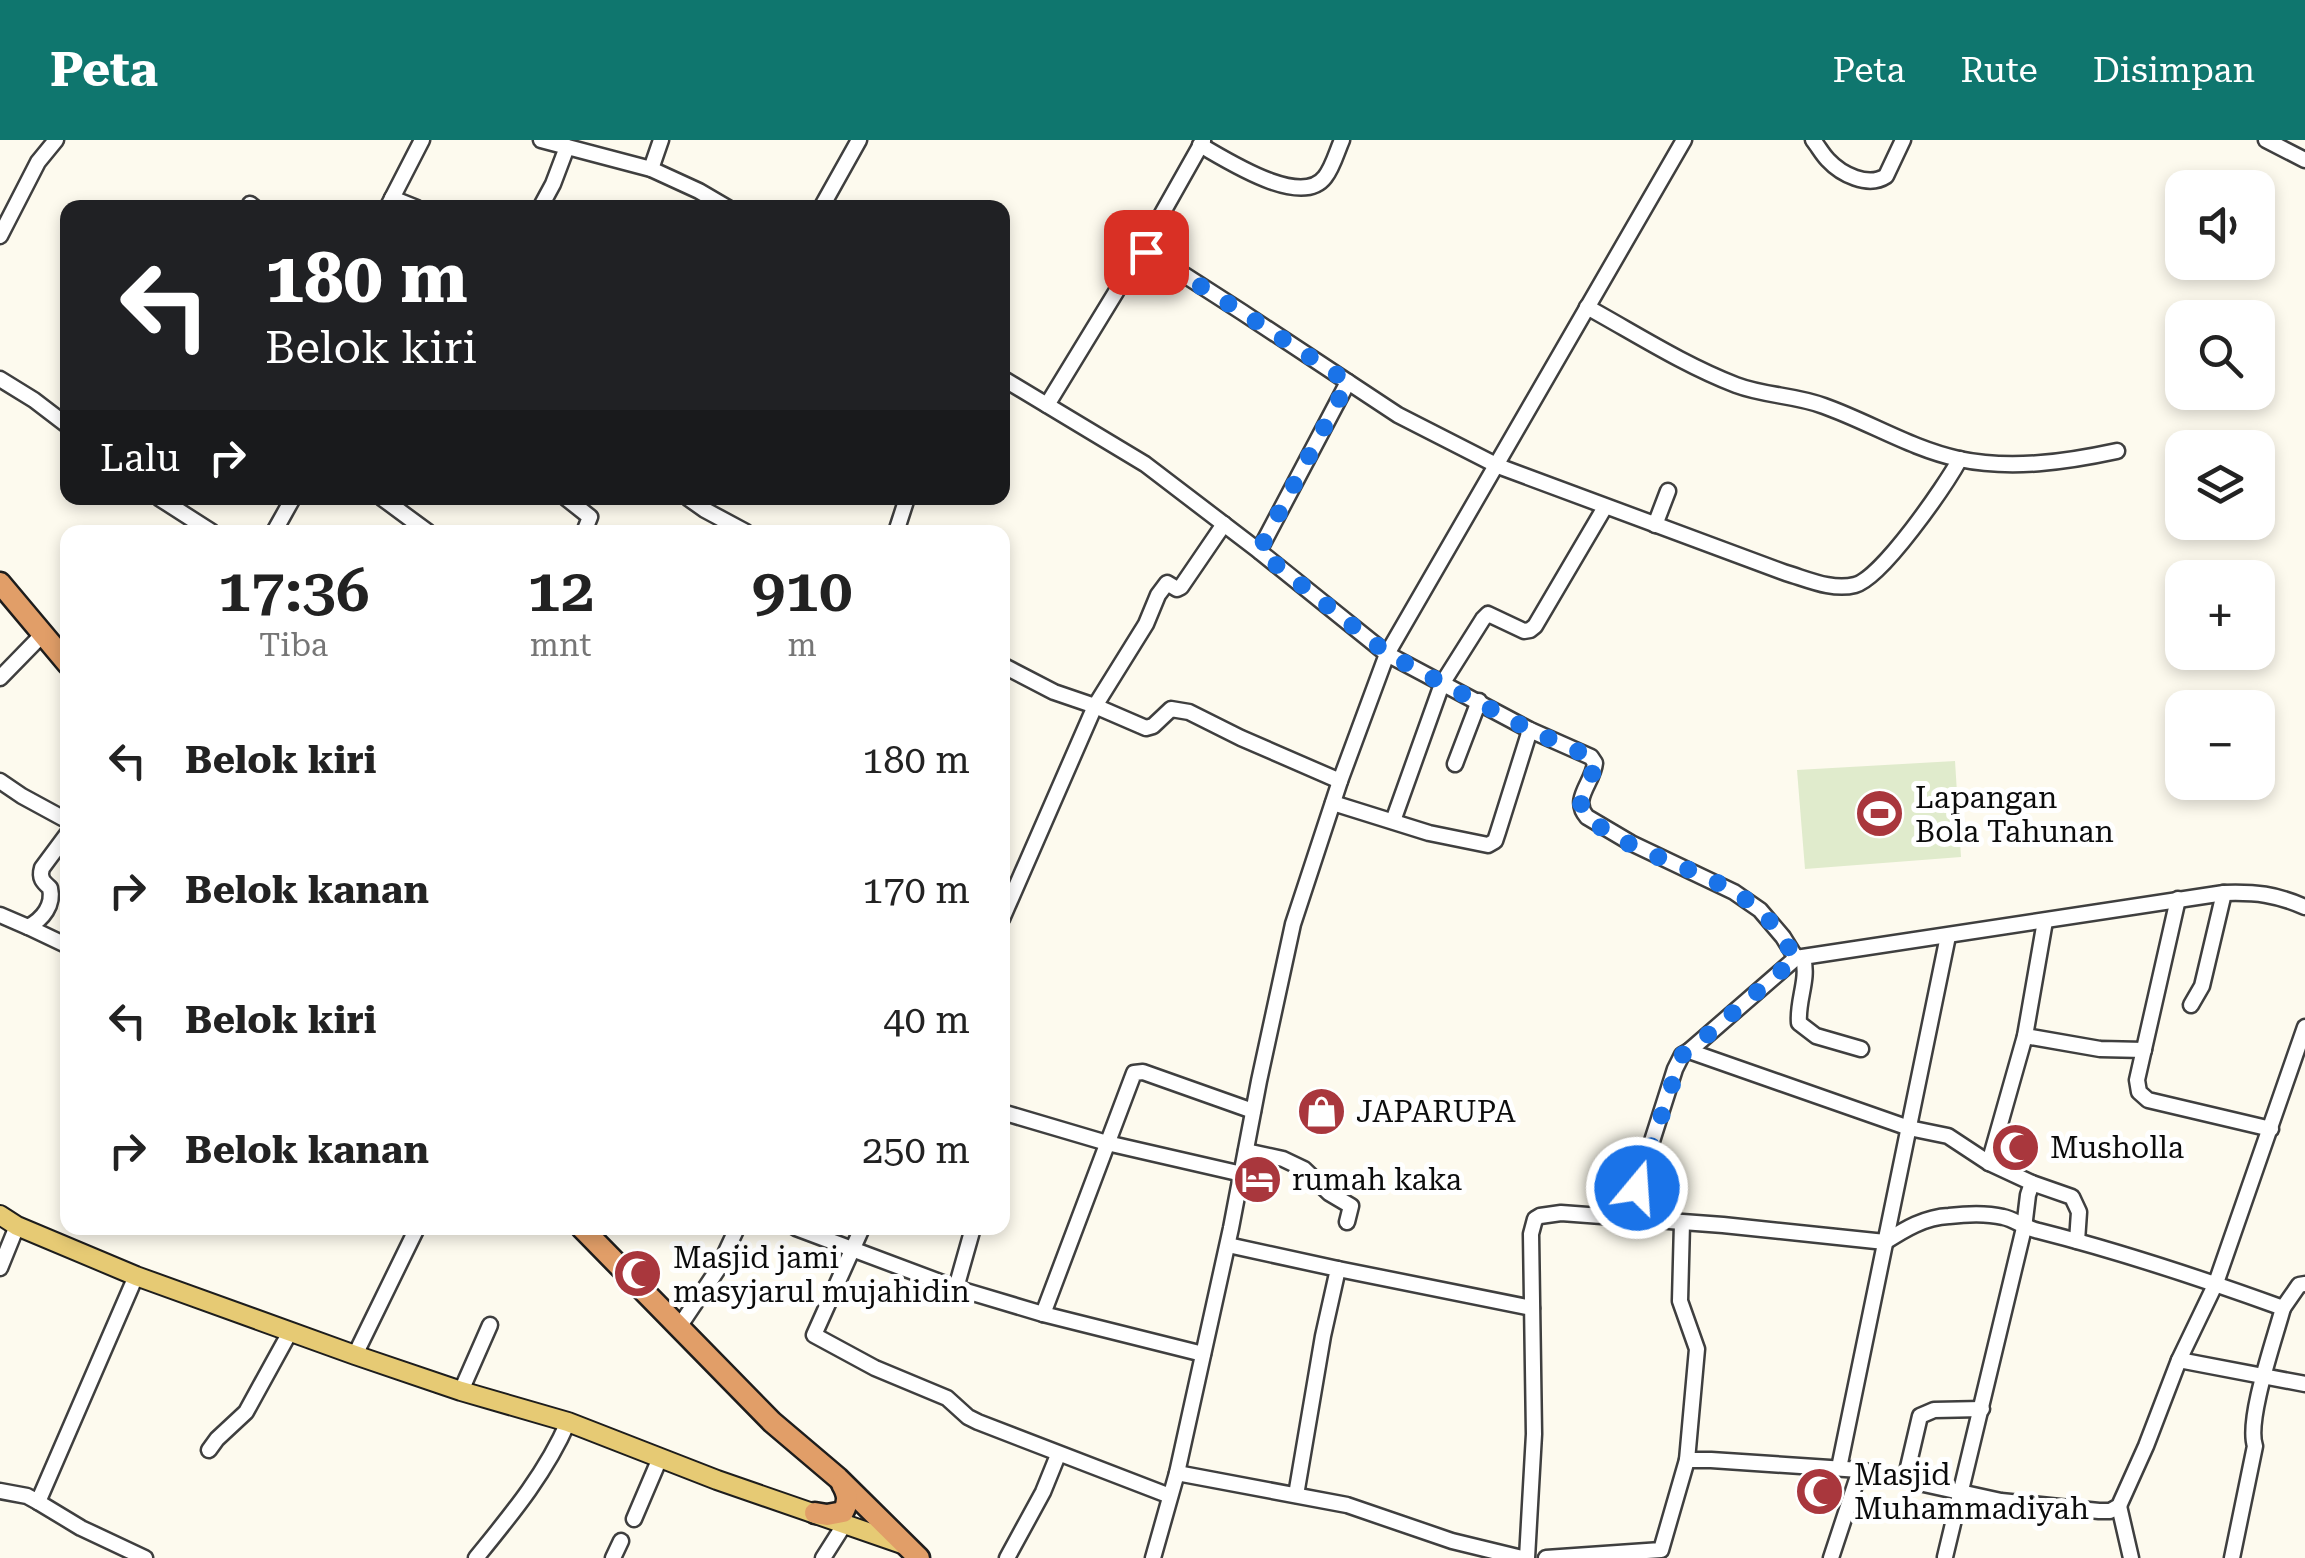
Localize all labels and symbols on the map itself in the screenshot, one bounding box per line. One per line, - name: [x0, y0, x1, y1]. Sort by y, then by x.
- pin: [1104, 210, 1189, 295]
- place label: Lapangan Bola Tahunan: [1915, 780, 2114, 849]
- sports icon: Lapangan Bola Tahunan: [1854, 788, 1906, 840]
- shop icon: JAPARUPA: [1295, 1085, 1347, 1137]
- place label: JAPARUPA: [1356, 1094, 1516, 1129]
- mosque icon: Musholla: [1989, 1121, 2041, 1173]
- place label: Musholla: [2050, 1130, 2184, 1165]
- position arrow: [1585, 1136, 1689, 1240]
- hotel icon: rumah kaka: [1231, 1153, 1283, 1205]
- place label: rumah kaka: [1292, 1162, 1462, 1197]
- place label: Masjid jami masyjarul mujahidin: [673, 1240, 970, 1309]
- mosque icon: Masjid jami masyjarul mujahidin: [612, 1248, 664, 1300]
- place label: Masjid Muhammadiyah: [1854, 1457, 2089, 1526]
- mosque icon: Masjid Muhammadiyah: [1793, 1465, 1845, 1517]

